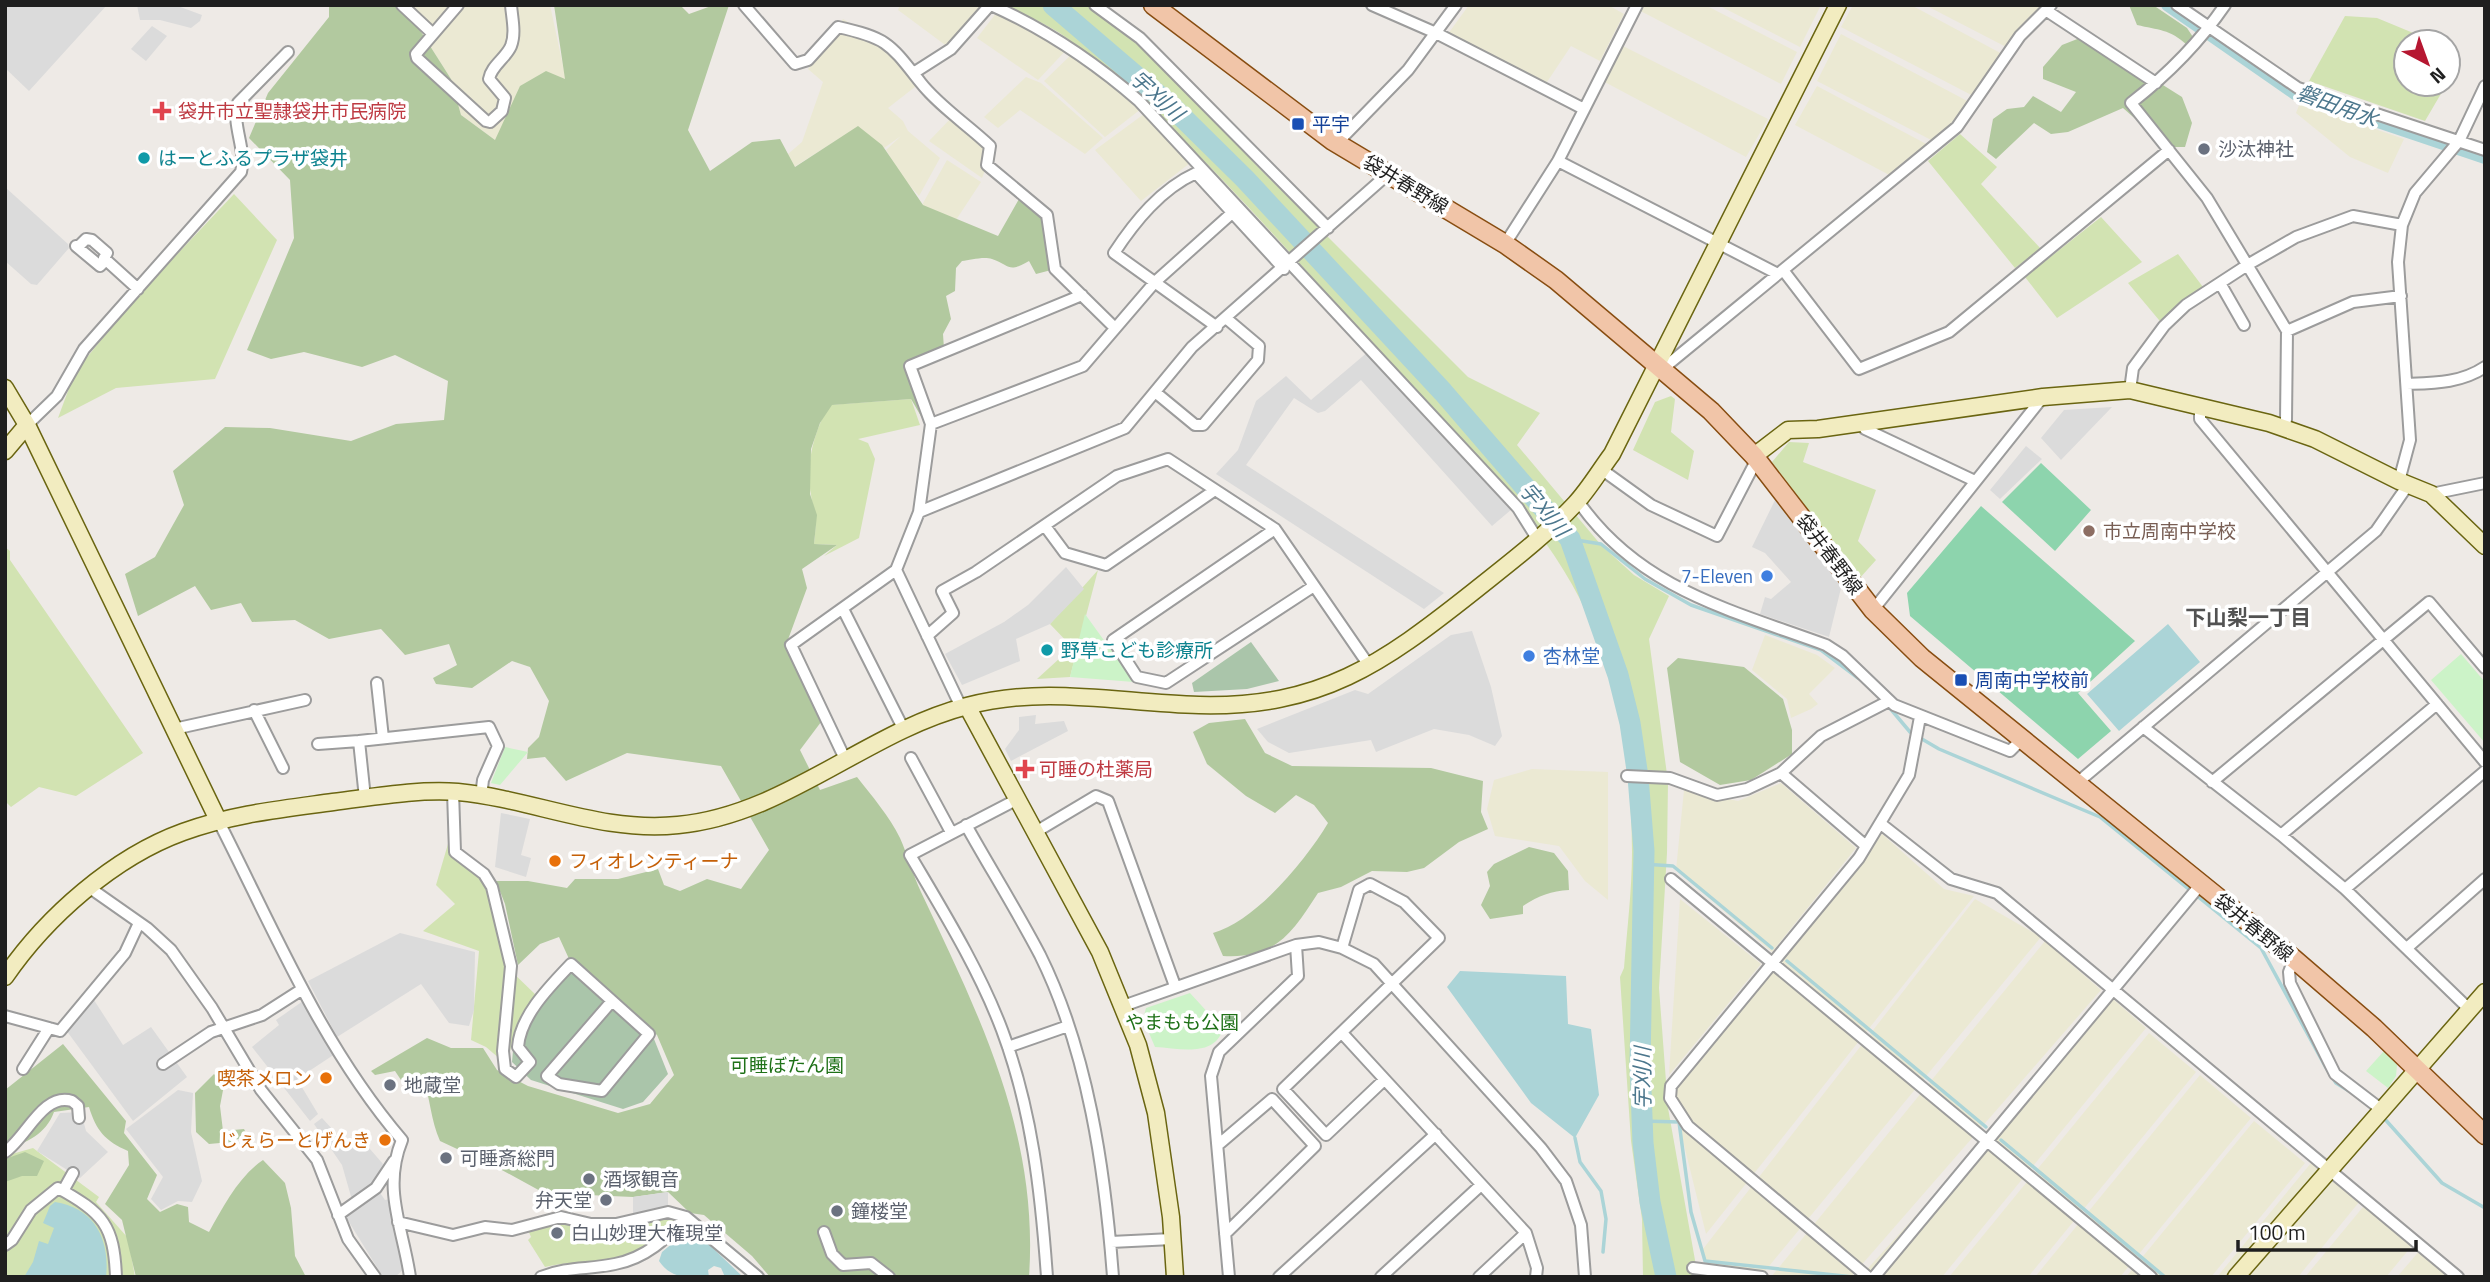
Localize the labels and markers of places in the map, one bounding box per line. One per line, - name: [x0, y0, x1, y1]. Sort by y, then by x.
- place label: 袋井市立聖隷袋井市民病院: [178, 96, 406, 125]
- marker: 袋井市立聖隷袋井市民病院: [152, 101, 172, 121]
- place label: 平宇: [1312, 109, 1350, 138]
- marker: 平宇: [1290, 116, 1306, 132]
- place label: 沙汰神社: [2218, 134, 2294, 163]
- marker: 沙汰神社: [2196, 141, 2212, 157]
- place label: はーとふるプラザ袋井: [158, 143, 348, 172]
- marker: はーとふるプラザ袋井: [136, 150, 152, 166]
- place label: 市立周南中学校: [2103, 516, 2236, 545]
- marker: 市立周南中学校: [2081, 523, 2097, 539]
- place label: 7-Eleven: [1681, 561, 1753, 590]
- marker: 7-Eleven: [1759, 568, 1775, 584]
- place label: 野草こども診療所: [1061, 635, 1213, 664]
- place label: 杏林堂: [1543, 641, 1600, 670]
- marker: 野草こども診療所: [1039, 642, 1055, 658]
- marker: 杏林堂: [1521, 648, 1537, 664]
- place label: 周南中学校前: [1975, 665, 2089, 694]
- marker: 周南中学校前: [1953, 672, 1969, 688]
- place label: 可睡の杜薬局: [1039, 754, 1153, 783]
- marker: 可睡の杜薬局: [1017, 761, 1033, 777]
- place label: フィオレンティーナ: [569, 846, 738, 875]
- marker: フィオレンティーナ: [547, 853, 563, 869]
- place label: 喫茶メロン: [217, 1063, 312, 1092]
- marker: 喫茶メロン: [318, 1070, 334, 1086]
- place label: 地蔵堂: [404, 1070, 461, 1099]
- marker: 地蔵堂: [382, 1077, 398, 1093]
- place label: じぇらーとげんき: [219, 1125, 371, 1154]
- marker: じぇらーとげんき: [377, 1132, 393, 1148]
- place label: 可睡斎総門: [460, 1143, 555, 1172]
- marker: 可睡斎総門: [438, 1150, 454, 1166]
- place label: 酒塚観音: [603, 1164, 679, 1193]
- marker: 酒塚観音: [581, 1171, 597, 1187]
- place label: 弁天堂: [535, 1185, 592, 1214]
- marker: 弁天堂: [598, 1192, 614, 1208]
- place label: 鐘楼堂: [851, 1196, 908, 1225]
- marker: 鐘楼堂: [829, 1203, 845, 1219]
- place label: 白山妙理大権現堂: [571, 1218, 723, 1247]
- marker: 白山妙理大権現堂: [549, 1225, 565, 1241]

